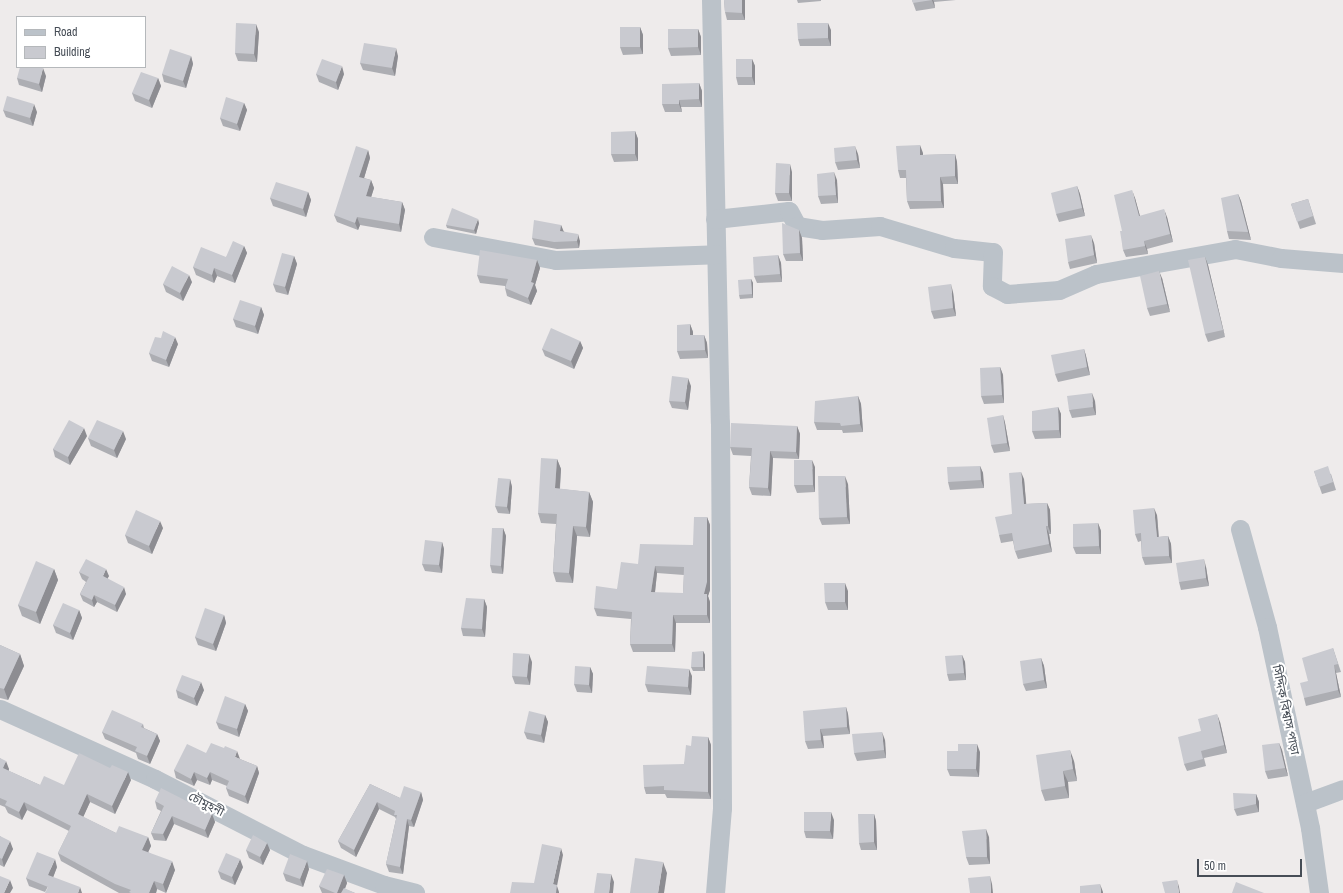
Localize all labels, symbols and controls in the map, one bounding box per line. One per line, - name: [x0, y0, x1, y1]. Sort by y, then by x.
- legend: [16, 16, 146, 68]
- text: Road: [54, 24, 78, 40]
- text: Building: [54, 44, 90, 60]
- street label: সিদ্দিক বিশ্বাস পাড়া: [1268, 664, 1302, 756]
- street label: চৌমুহনী: [186, 790, 226, 820]
- scale bar: [1199, 851, 1304, 877]
- text: 50 m: [1204, 858, 1226, 874]

